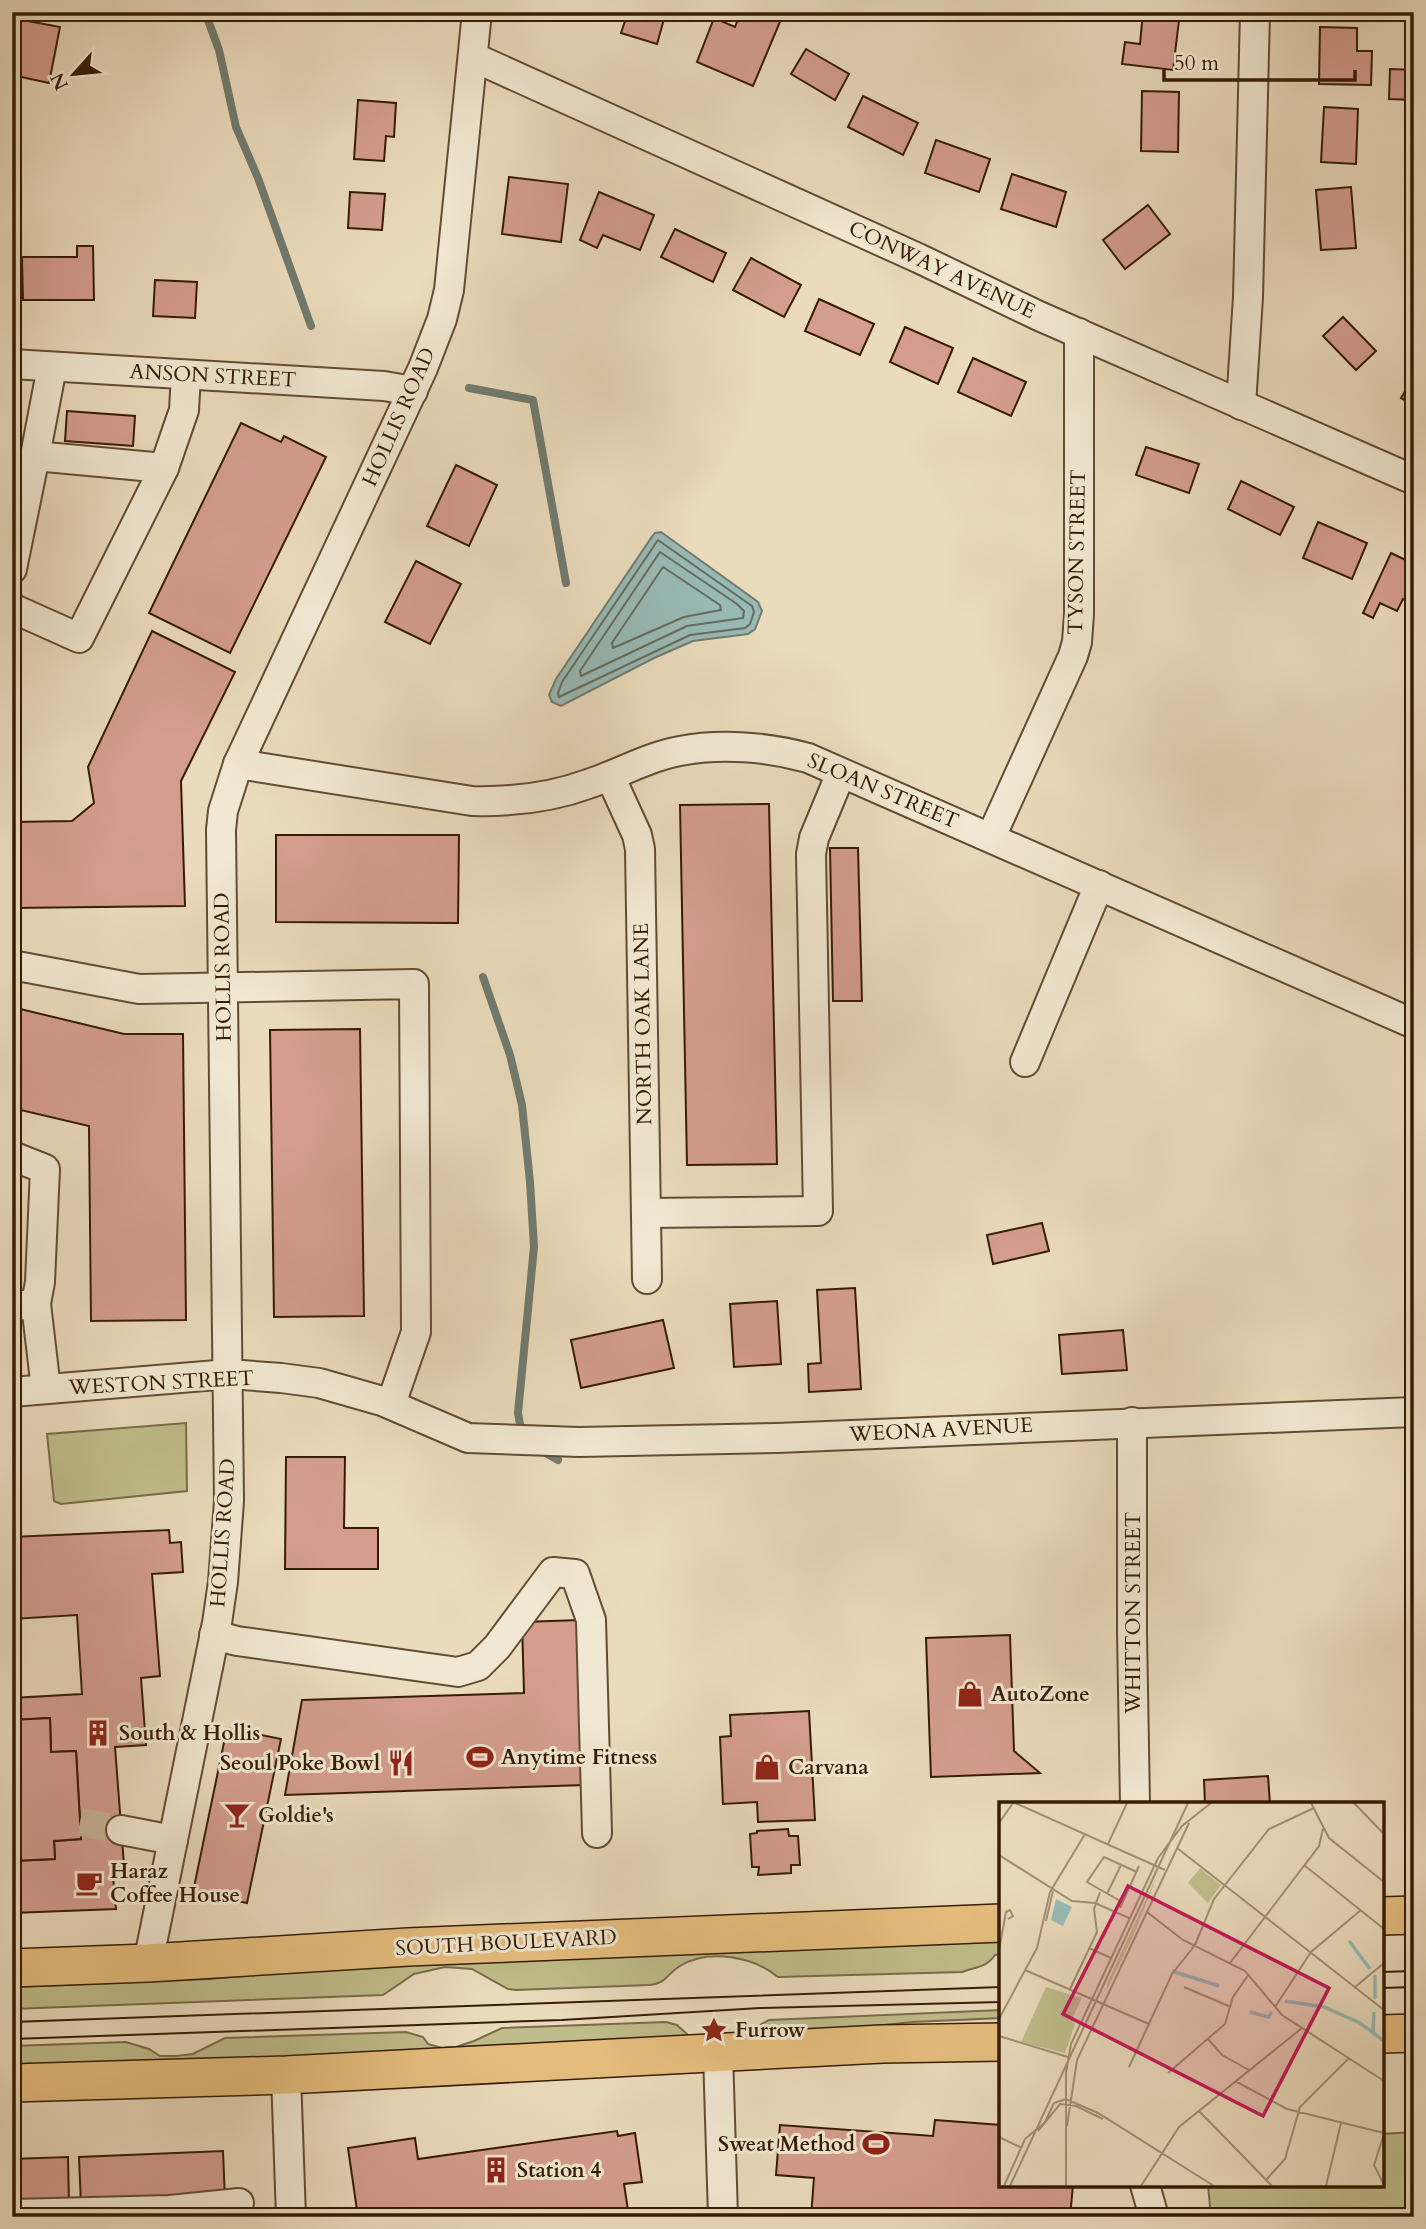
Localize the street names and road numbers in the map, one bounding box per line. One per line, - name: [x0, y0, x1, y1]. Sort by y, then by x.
- street label: CONWAY AVENUE: [844, 214, 1040, 326]
- street label: HOLLIS ROAD: [355, 343, 443, 491]
- street label: ANSON STREET: [129, 357, 297, 395]
- street label: TYSON STREET: [1061, 469, 1093, 635]
- street label: SLOAN STREET: [803, 746, 963, 836]
- street label: HOLLIS ROAD: [207, 892, 239, 1042]
- street label: NORTH OAK LANE: [627, 923, 659, 1125]
- street label: WESTON STREET: [67, 1364, 254, 1402]
- street label: WEONA AVENUE: [847, 1411, 1034, 1449]
- street label: HOLLIS ROAD: [203, 1458, 243, 1608]
- street label: WHITTON STREET: [1119, 1512, 1148, 1715]
- street label: SOUTH BOULEVARD: [395, 1923, 617, 1963]

